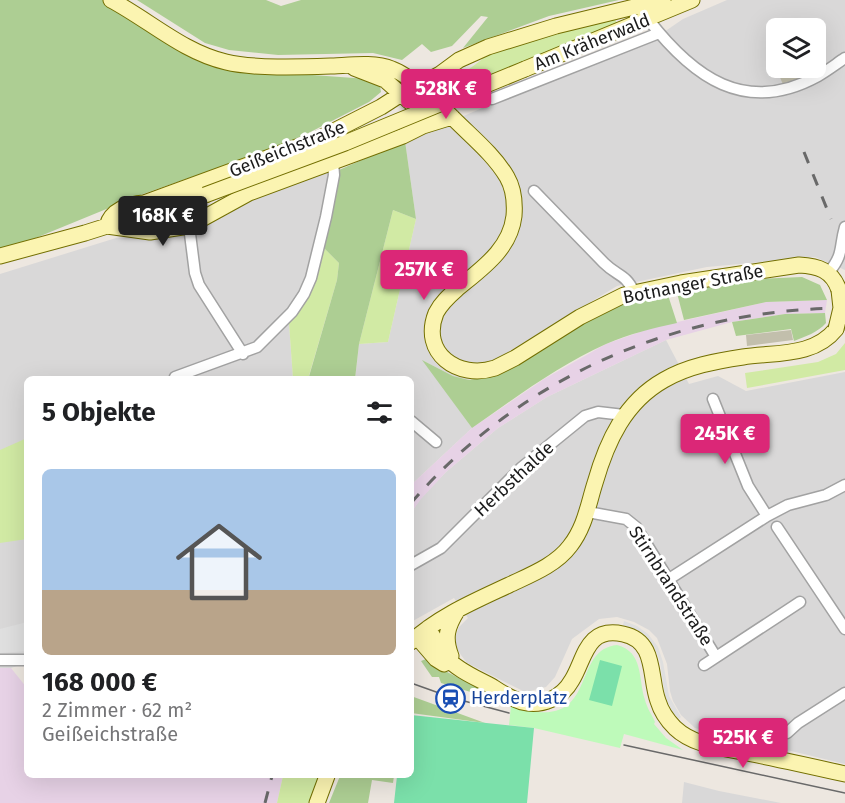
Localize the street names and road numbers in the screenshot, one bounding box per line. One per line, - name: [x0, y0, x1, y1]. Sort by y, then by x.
- street label: Am Kräherwald: [531, 9, 653, 75]
- street label: Geißeichstraße: [226, 116, 348, 182]
- street label: Botnanger Straße: [621, 260, 765, 308]
- street label: Herbsthalde: [470, 437, 558, 521]
- street label: Stirnbrandstraße: [624, 522, 718, 650]

